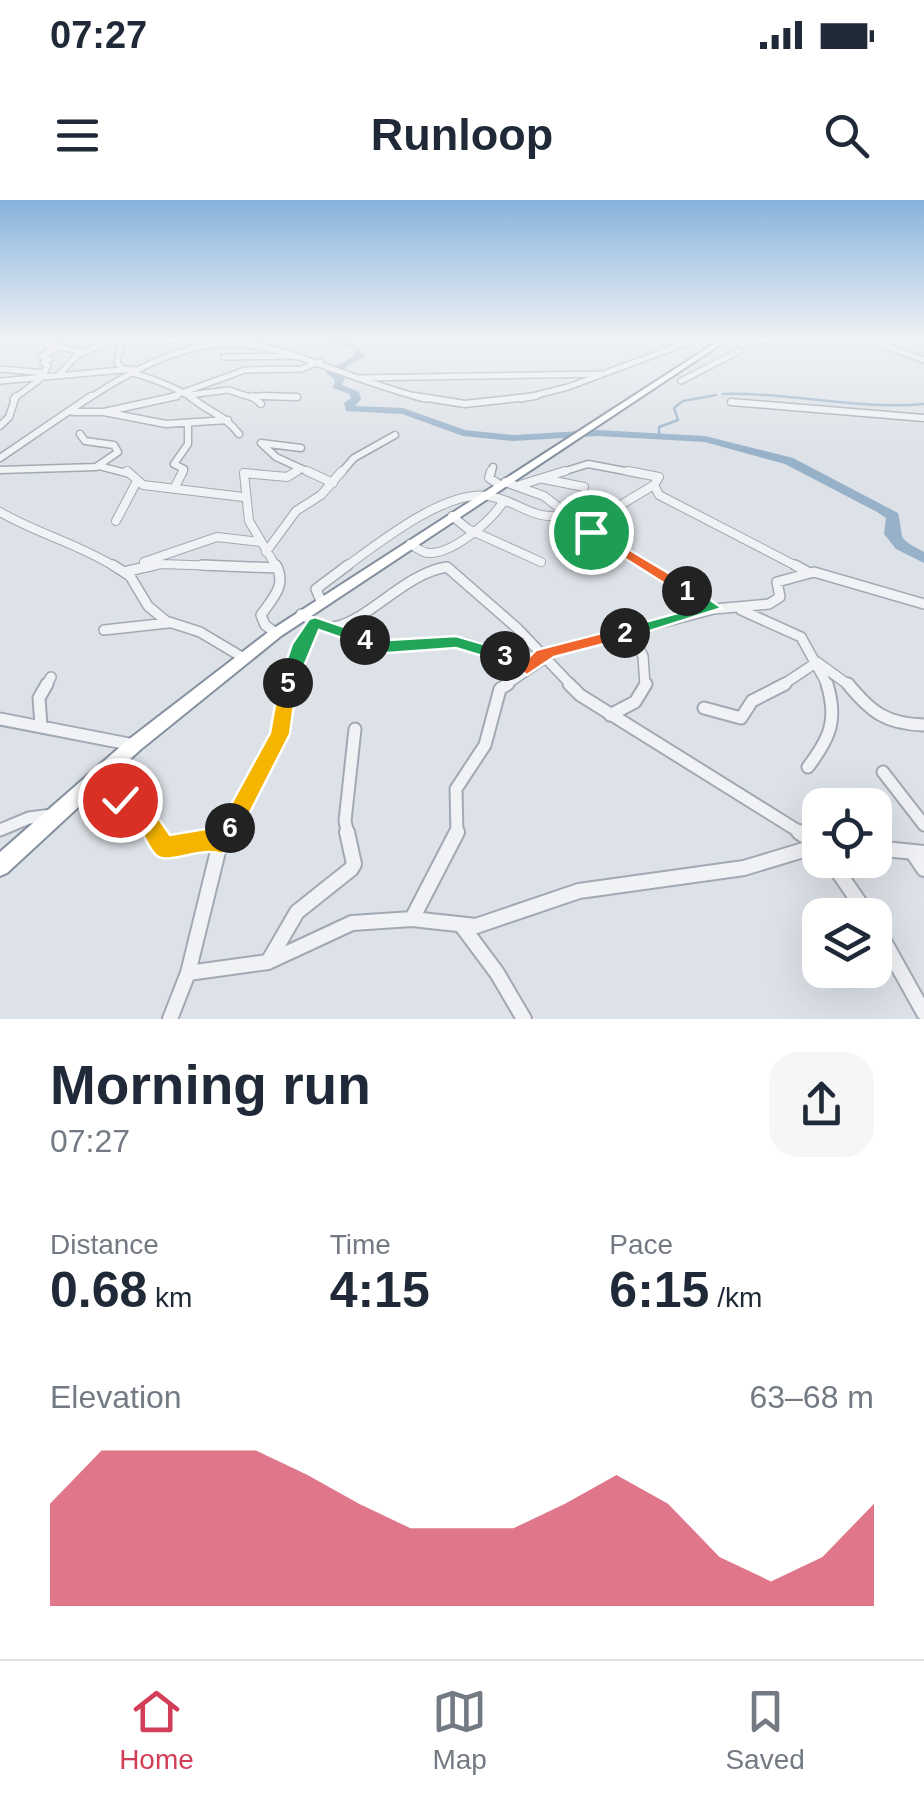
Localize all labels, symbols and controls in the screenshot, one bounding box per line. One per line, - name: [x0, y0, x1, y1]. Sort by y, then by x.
- text: 07:27: [50, 14, 147, 56]
- icon: menu: [50, 108, 105, 163]
- icon: search: [819, 108, 874, 163]
- text: Runloop: [371, 109, 553, 160]
- pin: [549, 490, 634, 575]
- icon: arrive: [564, 505, 619, 560]
- pin: 1: [662, 566, 712, 616]
- text: 1: [679, 575, 695, 606]
- pin: 2: [600, 608, 650, 658]
- pin: 4: [340, 615, 390, 665]
- text: 2: [617, 617, 633, 648]
- text: 4: [357, 624, 373, 655]
- pin: 3: [480, 631, 530, 681]
- text: 3: [497, 640, 513, 671]
- pin: 5: [263, 658, 313, 708]
- text: 5: [280, 667, 296, 698]
- pin: [78, 758, 163, 843]
- icon: check: [93, 773, 148, 828]
- map controls: [802, 788, 892, 988]
- button: locate: [802, 788, 892, 878]
- pin: 6: [205, 803, 255, 853]
- text: 6: [222, 812, 238, 843]
- button: layers: [802, 898, 892, 988]
- button: share: [769, 1052, 874, 1157]
- text: Morning run: [50, 1054, 371, 1116]
- text: 07:27: [50, 1123, 130, 1159]
- text: Distance: [50, 1229, 159, 1260]
- text: Time: [330, 1229, 391, 1260]
- text: Pace: [609, 1229, 673, 1260]
- text: 0.68: [50, 1262, 147, 1318]
- text: 4:15: [330, 1262, 430, 1318]
- text: 6:15: [609, 1262, 709, 1318]
- text: km: [147, 1282, 192, 1313]
- text: /km: [709, 1282, 762, 1313]
- text: Elevation: [50, 1379, 182, 1415]
- text: 63–68 m: [749, 1379, 874, 1415]
- tab: Home: [119, 1684, 194, 1776]
- tab: Map: [432, 1684, 487, 1776]
- tab: Saved: [725, 1684, 805, 1776]

